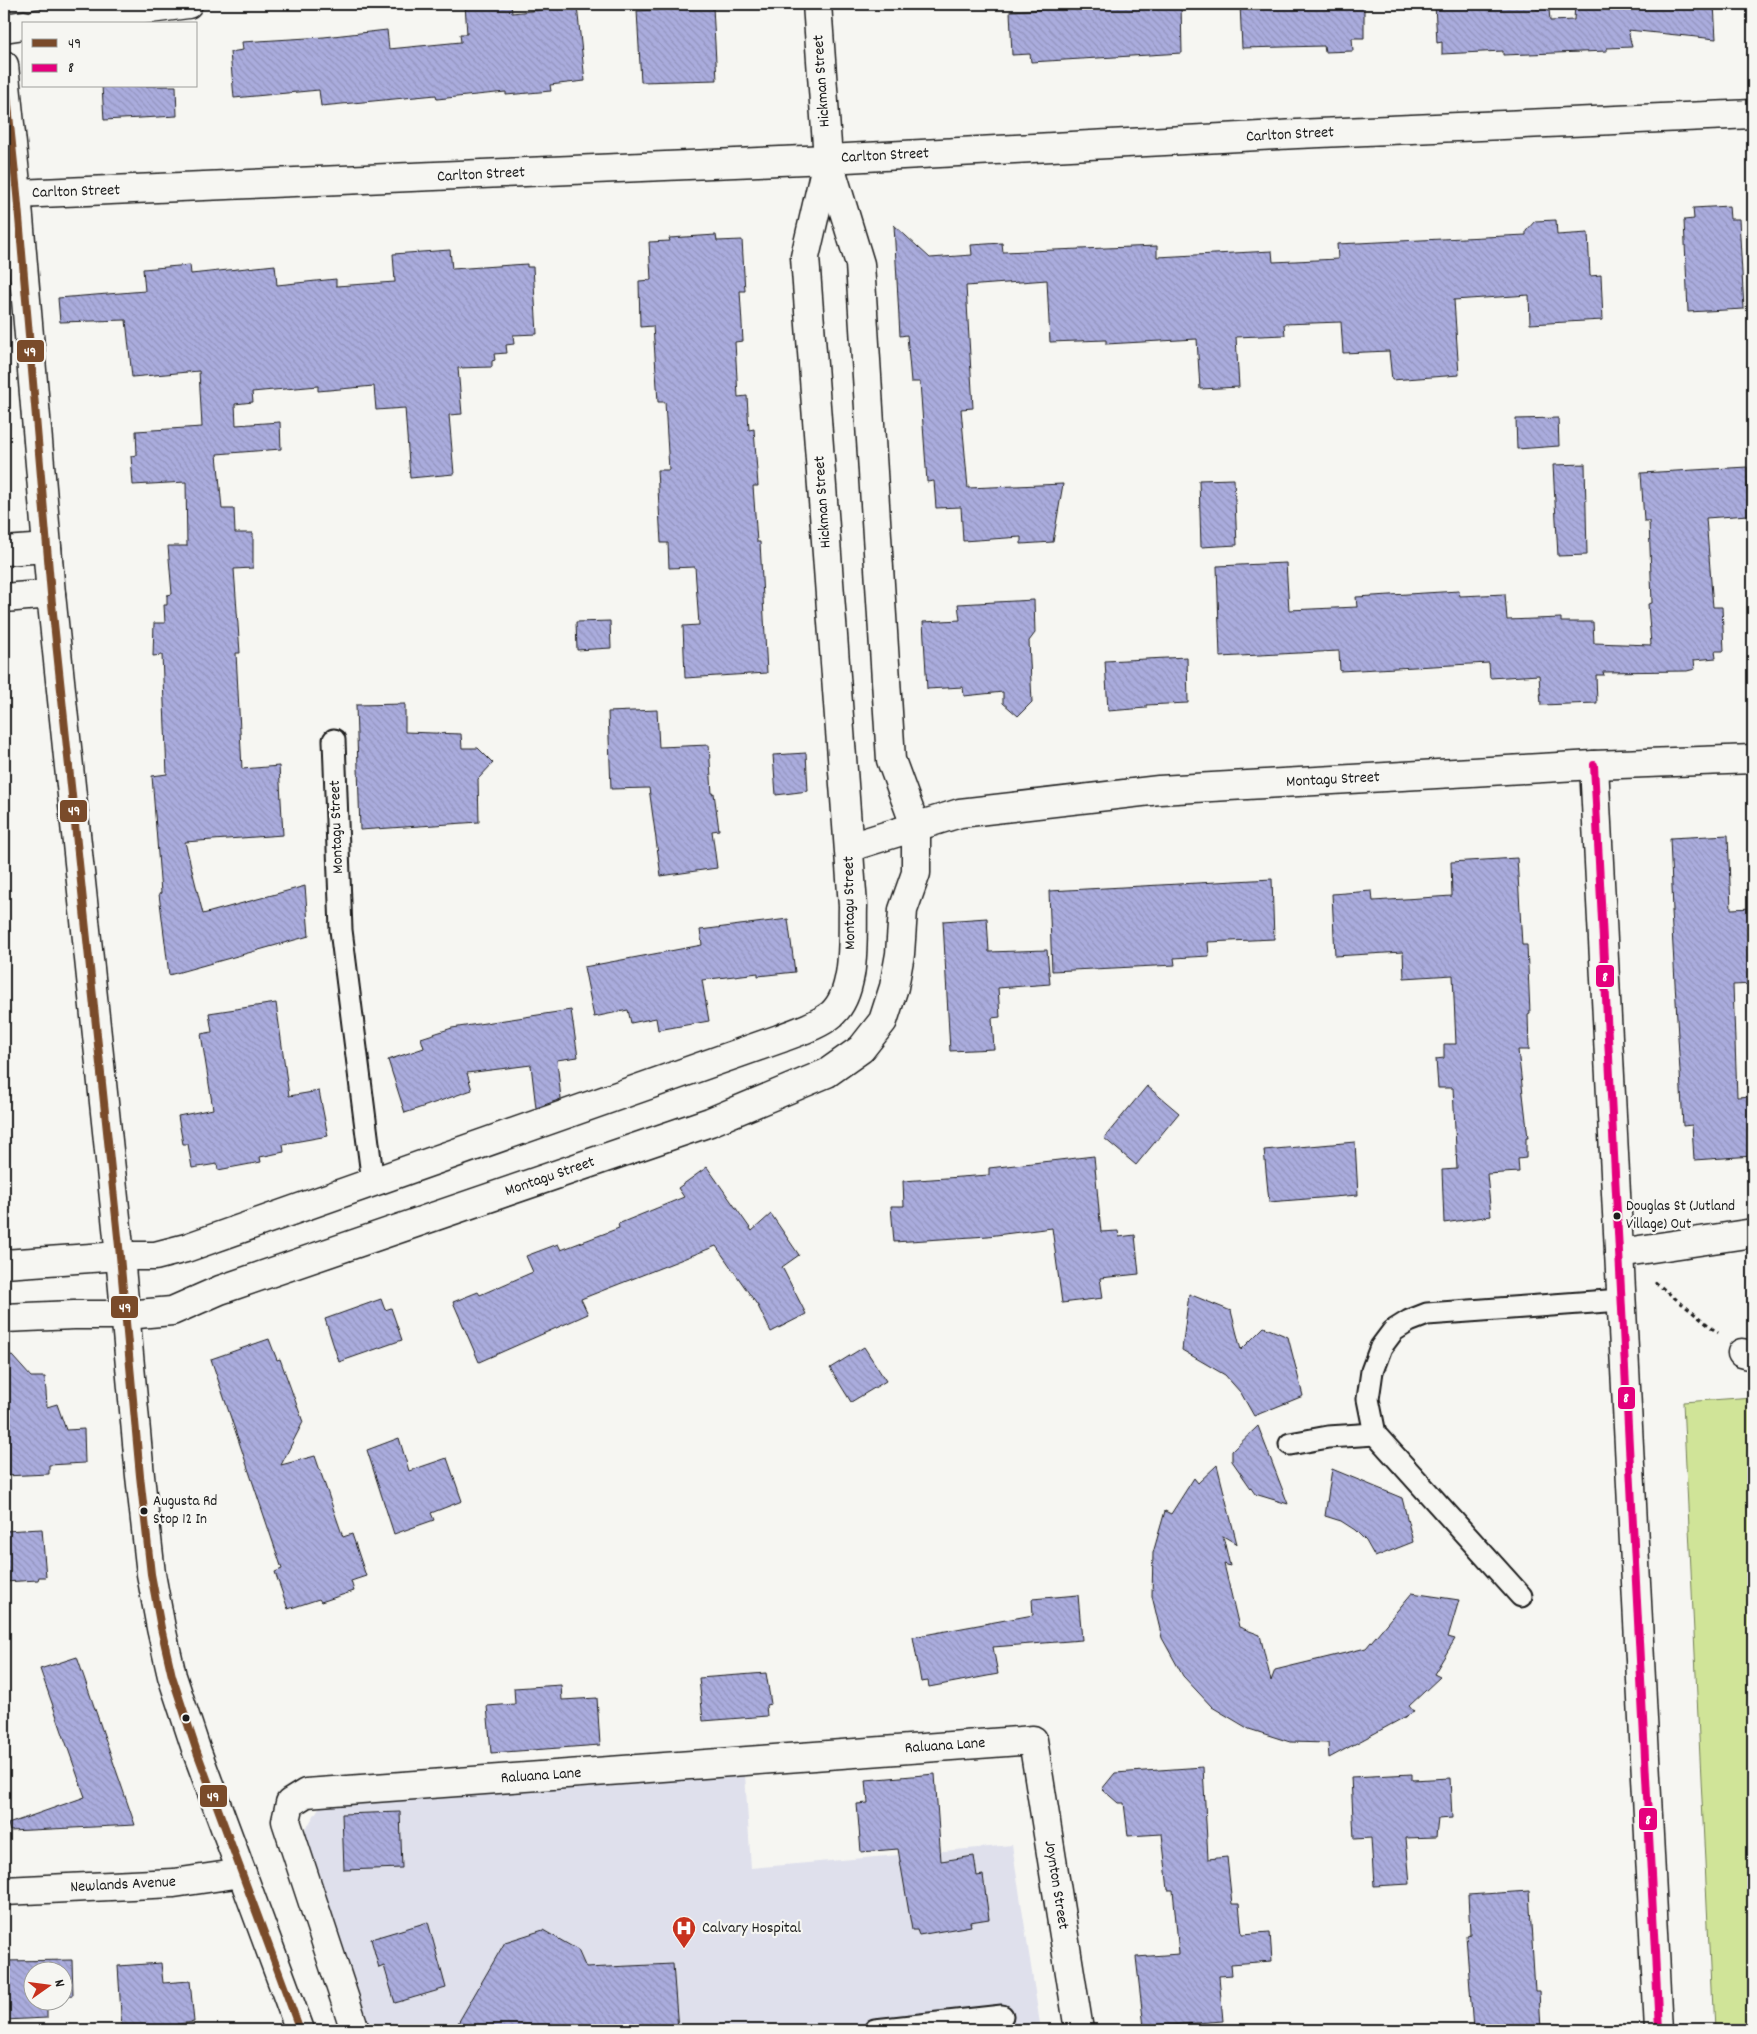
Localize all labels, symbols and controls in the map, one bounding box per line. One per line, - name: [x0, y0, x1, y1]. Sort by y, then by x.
- legend: [22, 22, 198, 88]
- text: 49: [68, 34, 81, 56]
- street label: Hickman Street: [807, 34, 837, 128]
- text: 8: [68, 58, 74, 80]
- street label: Carlton Street: [1245, 121, 1335, 149]
- street label: Carlton Street: [840, 142, 930, 170]
- street label: Carlton Street: [436, 161, 526, 189]
- street label: Carlton Street: [32, 179, 121, 205]
- line badge: 49: [16, 339, 45, 363]
- text: 49: [24, 343, 36, 363]
- street label: Hickman Street: [808, 455, 838, 549]
- street label: Montagu Street: [1286, 766, 1381, 794]
- street label: Montagu Street: [324, 780, 350, 874]
- line badge: 49: [59, 799, 88, 823]
- text: 49: [68, 802, 80, 822]
- street label: Montagu Street: [838, 856, 862, 950]
- line badge: 8: [1595, 964, 1615, 988]
- text: 8: [1602, 968, 1608, 988]
- street label: Montagu Street: [502, 1151, 598, 1203]
- place label: Douglas St (Jutland Village) Out: [1626, 1196, 1735, 1236]
- marker: Douglas St (Jutland Village) Out: [1612, 1211, 1622, 1221]
- line badge: 49: [110, 1295, 139, 1319]
- text: 49: [119, 1299, 131, 1319]
- line badge: 8: [1617, 1386, 1636, 1410]
- text: 8: [1623, 1389, 1629, 1409]
- place label: Augusta Rd Stop 12 In: [153, 1491, 217, 1531]
- marker: Augusta Rd Stop 12 In: [139, 1506, 149, 1516]
- unlabelled marker: [181, 1713, 191, 1723]
- street label: Raluana Lane: [904, 1732, 986, 1760]
- street label: Raluana Lane: [500, 1762, 582, 1790]
- line badge: 49: [199, 1784, 228, 1808]
- text: 49: [207, 1788, 219, 1808]
- line badge: 8: [1638, 1807, 1658, 1831]
- text: 8: [1645, 1811, 1651, 1831]
- street label: Joynton Street: [1038, 1839, 1074, 1931]
- street label: Newlands Avenue: [70, 1871, 176, 1899]
- hospital icon: Calvary Hospital: [671, 1915, 697, 1949]
- place label: Calvary Hospital: [702, 1917, 801, 1940]
- north arrow: [22, 1962, 72, 2012]
- text: N: [48, 1978, 69, 1989]

